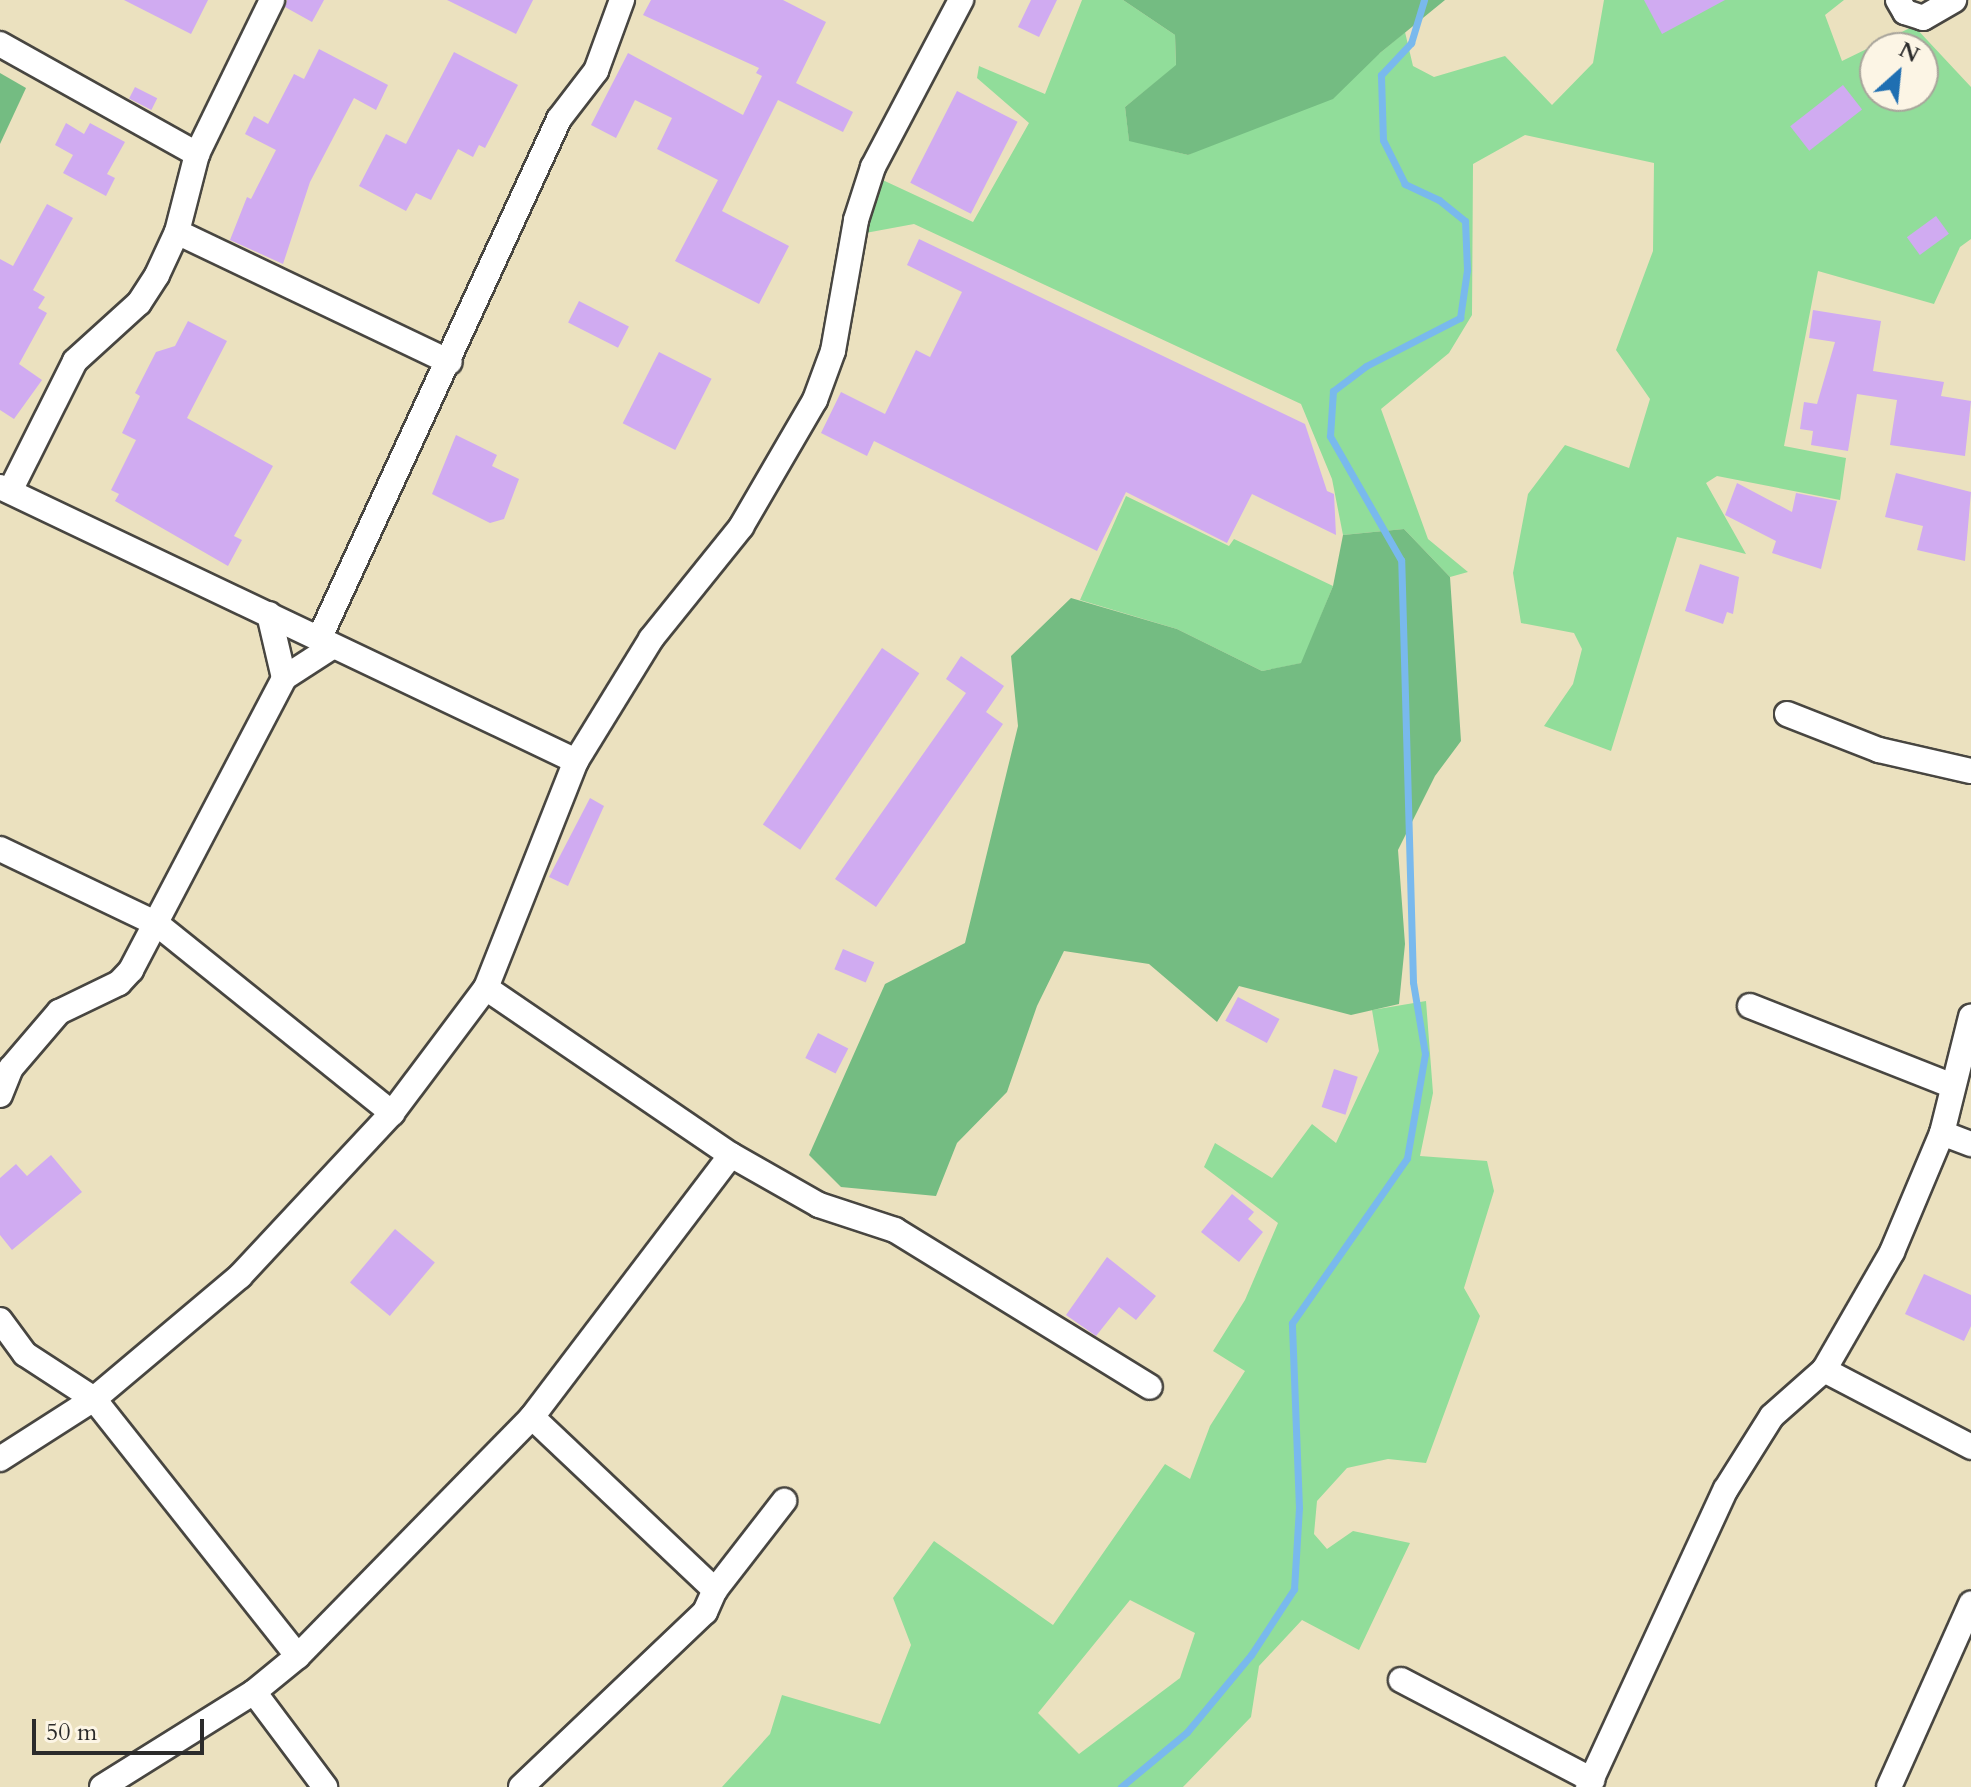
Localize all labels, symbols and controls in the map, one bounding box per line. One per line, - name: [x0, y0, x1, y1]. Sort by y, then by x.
- north arrow: [1859, 32, 1939, 112]
- text: N: [1894, 35, 1924, 70]
- scale bar: [36, 1703, 208, 1753]
- text: 50 m: [46, 1716, 97, 1749]

